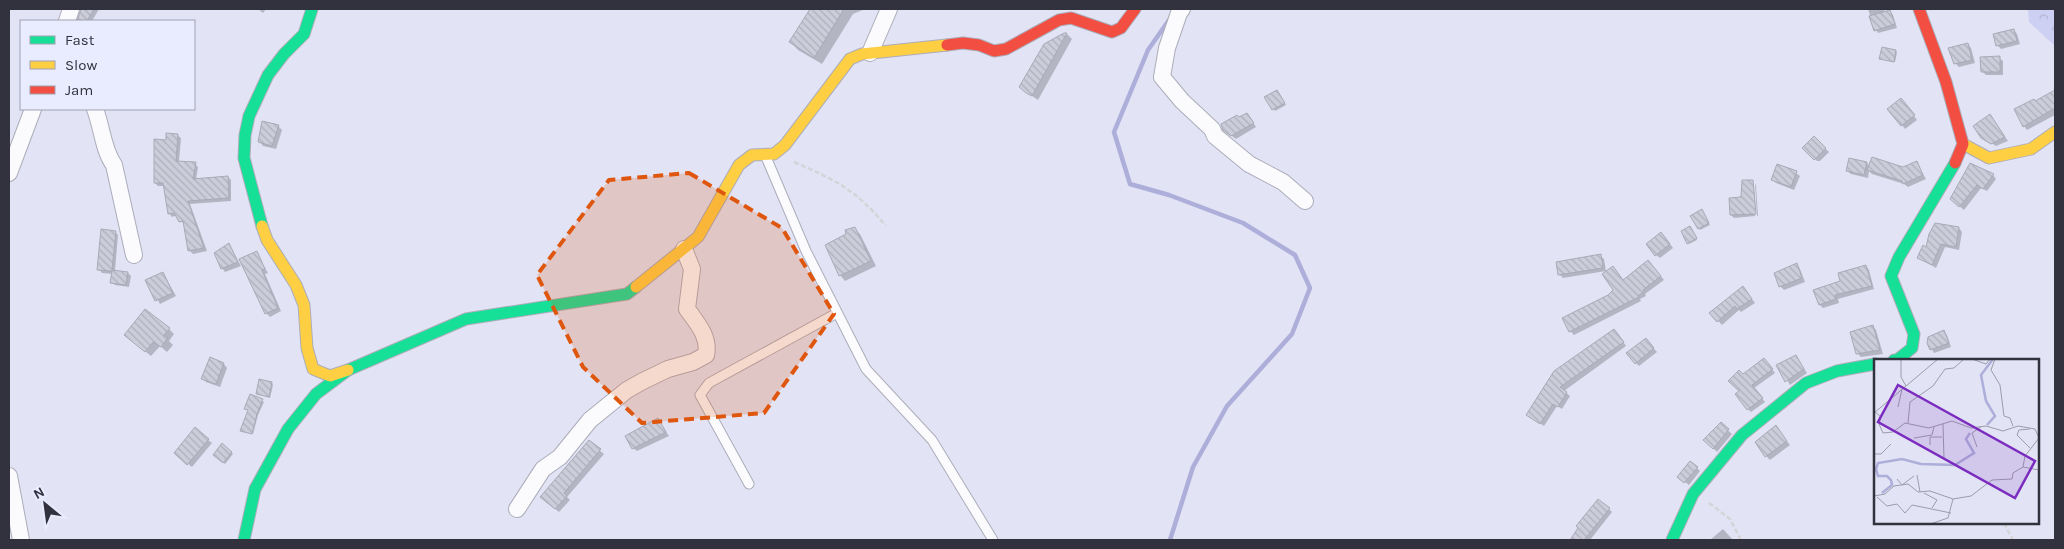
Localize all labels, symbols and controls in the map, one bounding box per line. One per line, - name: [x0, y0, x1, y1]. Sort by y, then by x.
- legend: [20, 20, 195, 110]
- text: Fast: [65, 31, 95, 49]
- text: Slow: [65, 56, 97, 74]
- text: Jam: [65, 81, 93, 99]
- inset map: [1874, 359, 2039, 524]
- north arrow: [20, 479, 70, 529]
- text: N: [30, 483, 47, 503]

